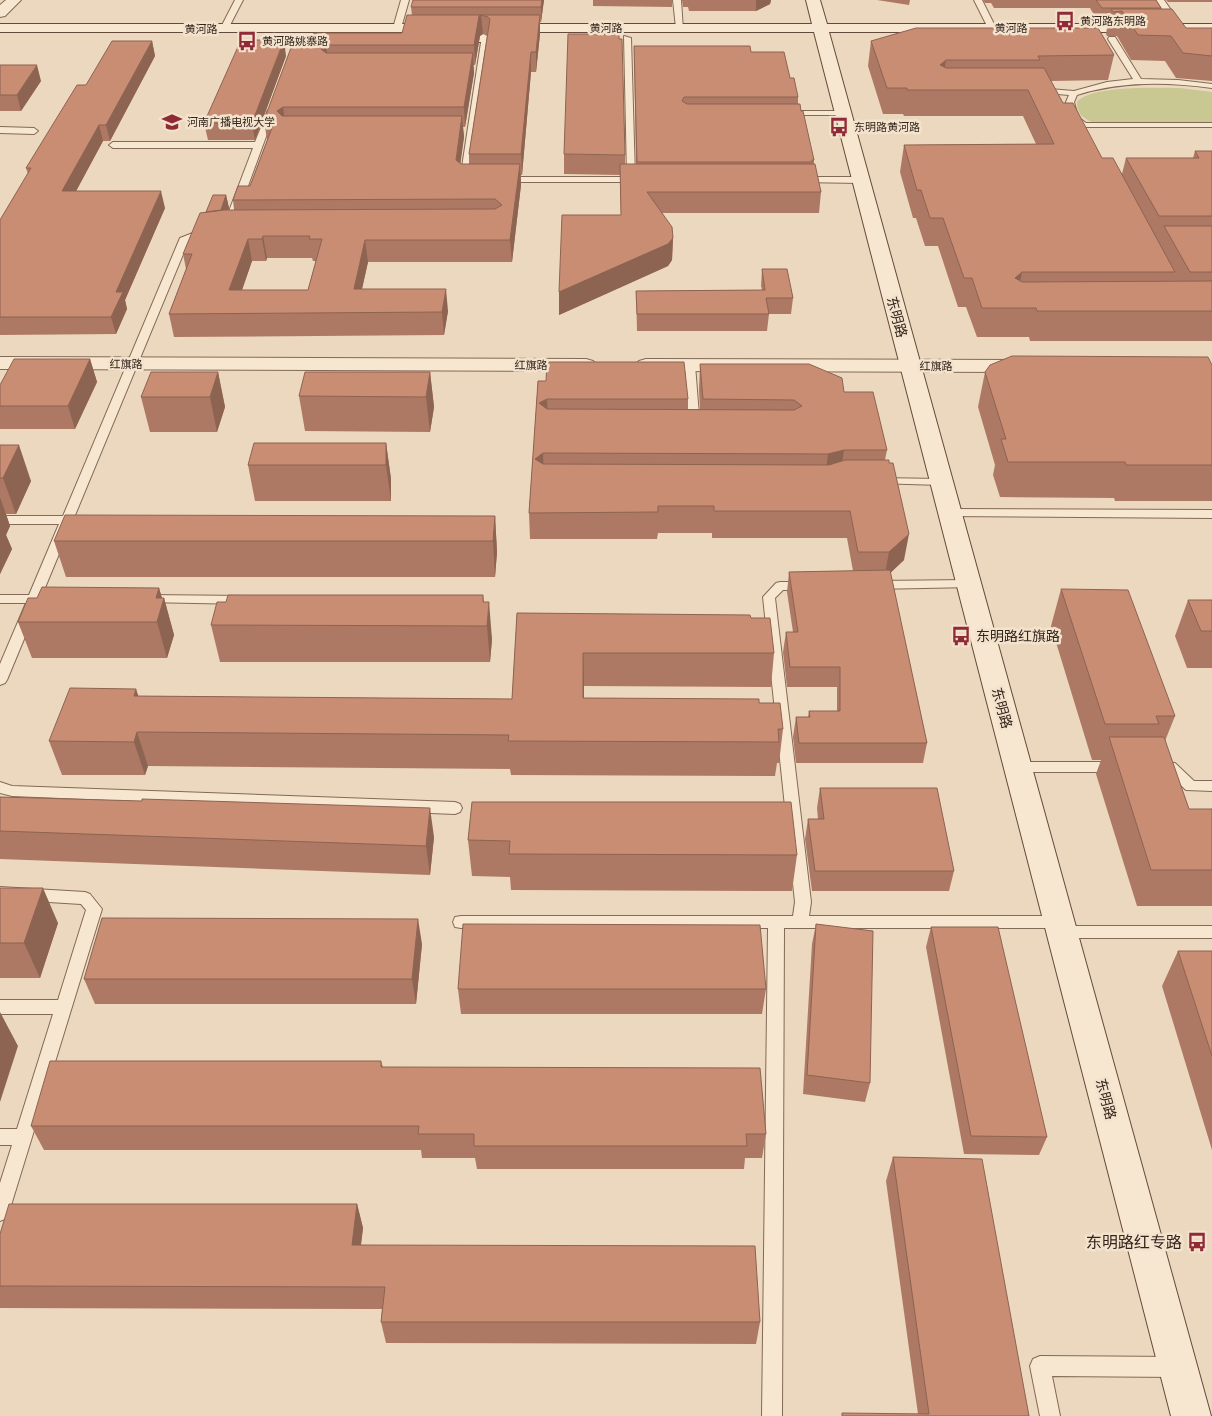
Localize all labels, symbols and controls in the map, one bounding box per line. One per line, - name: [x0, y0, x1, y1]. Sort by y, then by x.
- bus stop icon: 黄河路东明路: [1054, 10, 1076, 32]
- place label: 黄河路东明路: [1080, 15, 1146, 27]
- street label: 黄河路: [590, 22, 623, 34]
- street label: 黄河路: [995, 22, 1028, 34]
- street label: 黄河路: [185, 23, 218, 35]
- bus stop icon: 黄河路姚寨路: [236, 30, 258, 52]
- place label: 黄河路姚寨路: [262, 35, 328, 47]
- school or university icon: 河南广播电视大学: [161, 111, 183, 133]
- place label: 河南广播电视大学: [187, 116, 275, 128]
- bus stop icon: 东明路黄河路: [828, 116, 850, 138]
- place label: 东明路黄河路: [854, 121, 920, 133]
- street label: 东明路: [884, 295, 910, 339]
- street label: 红旗路: [110, 358, 143, 370]
- street label: 红旗路: [515, 359, 548, 371]
- street label: 红旗路: [920, 360, 953, 372]
- bus stop icon: 东明路红旗路: [950, 625, 972, 647]
- place label: 东明路红旗路: [976, 628, 1060, 644]
- street label: 东明路: [989, 686, 1015, 730]
- street label: 东明路: [1093, 1077, 1119, 1121]
- bus stop icon: 东明路红专路: [1186, 1231, 1208, 1253]
- place label: 东明路红专路: [1086, 1234, 1182, 1251]

